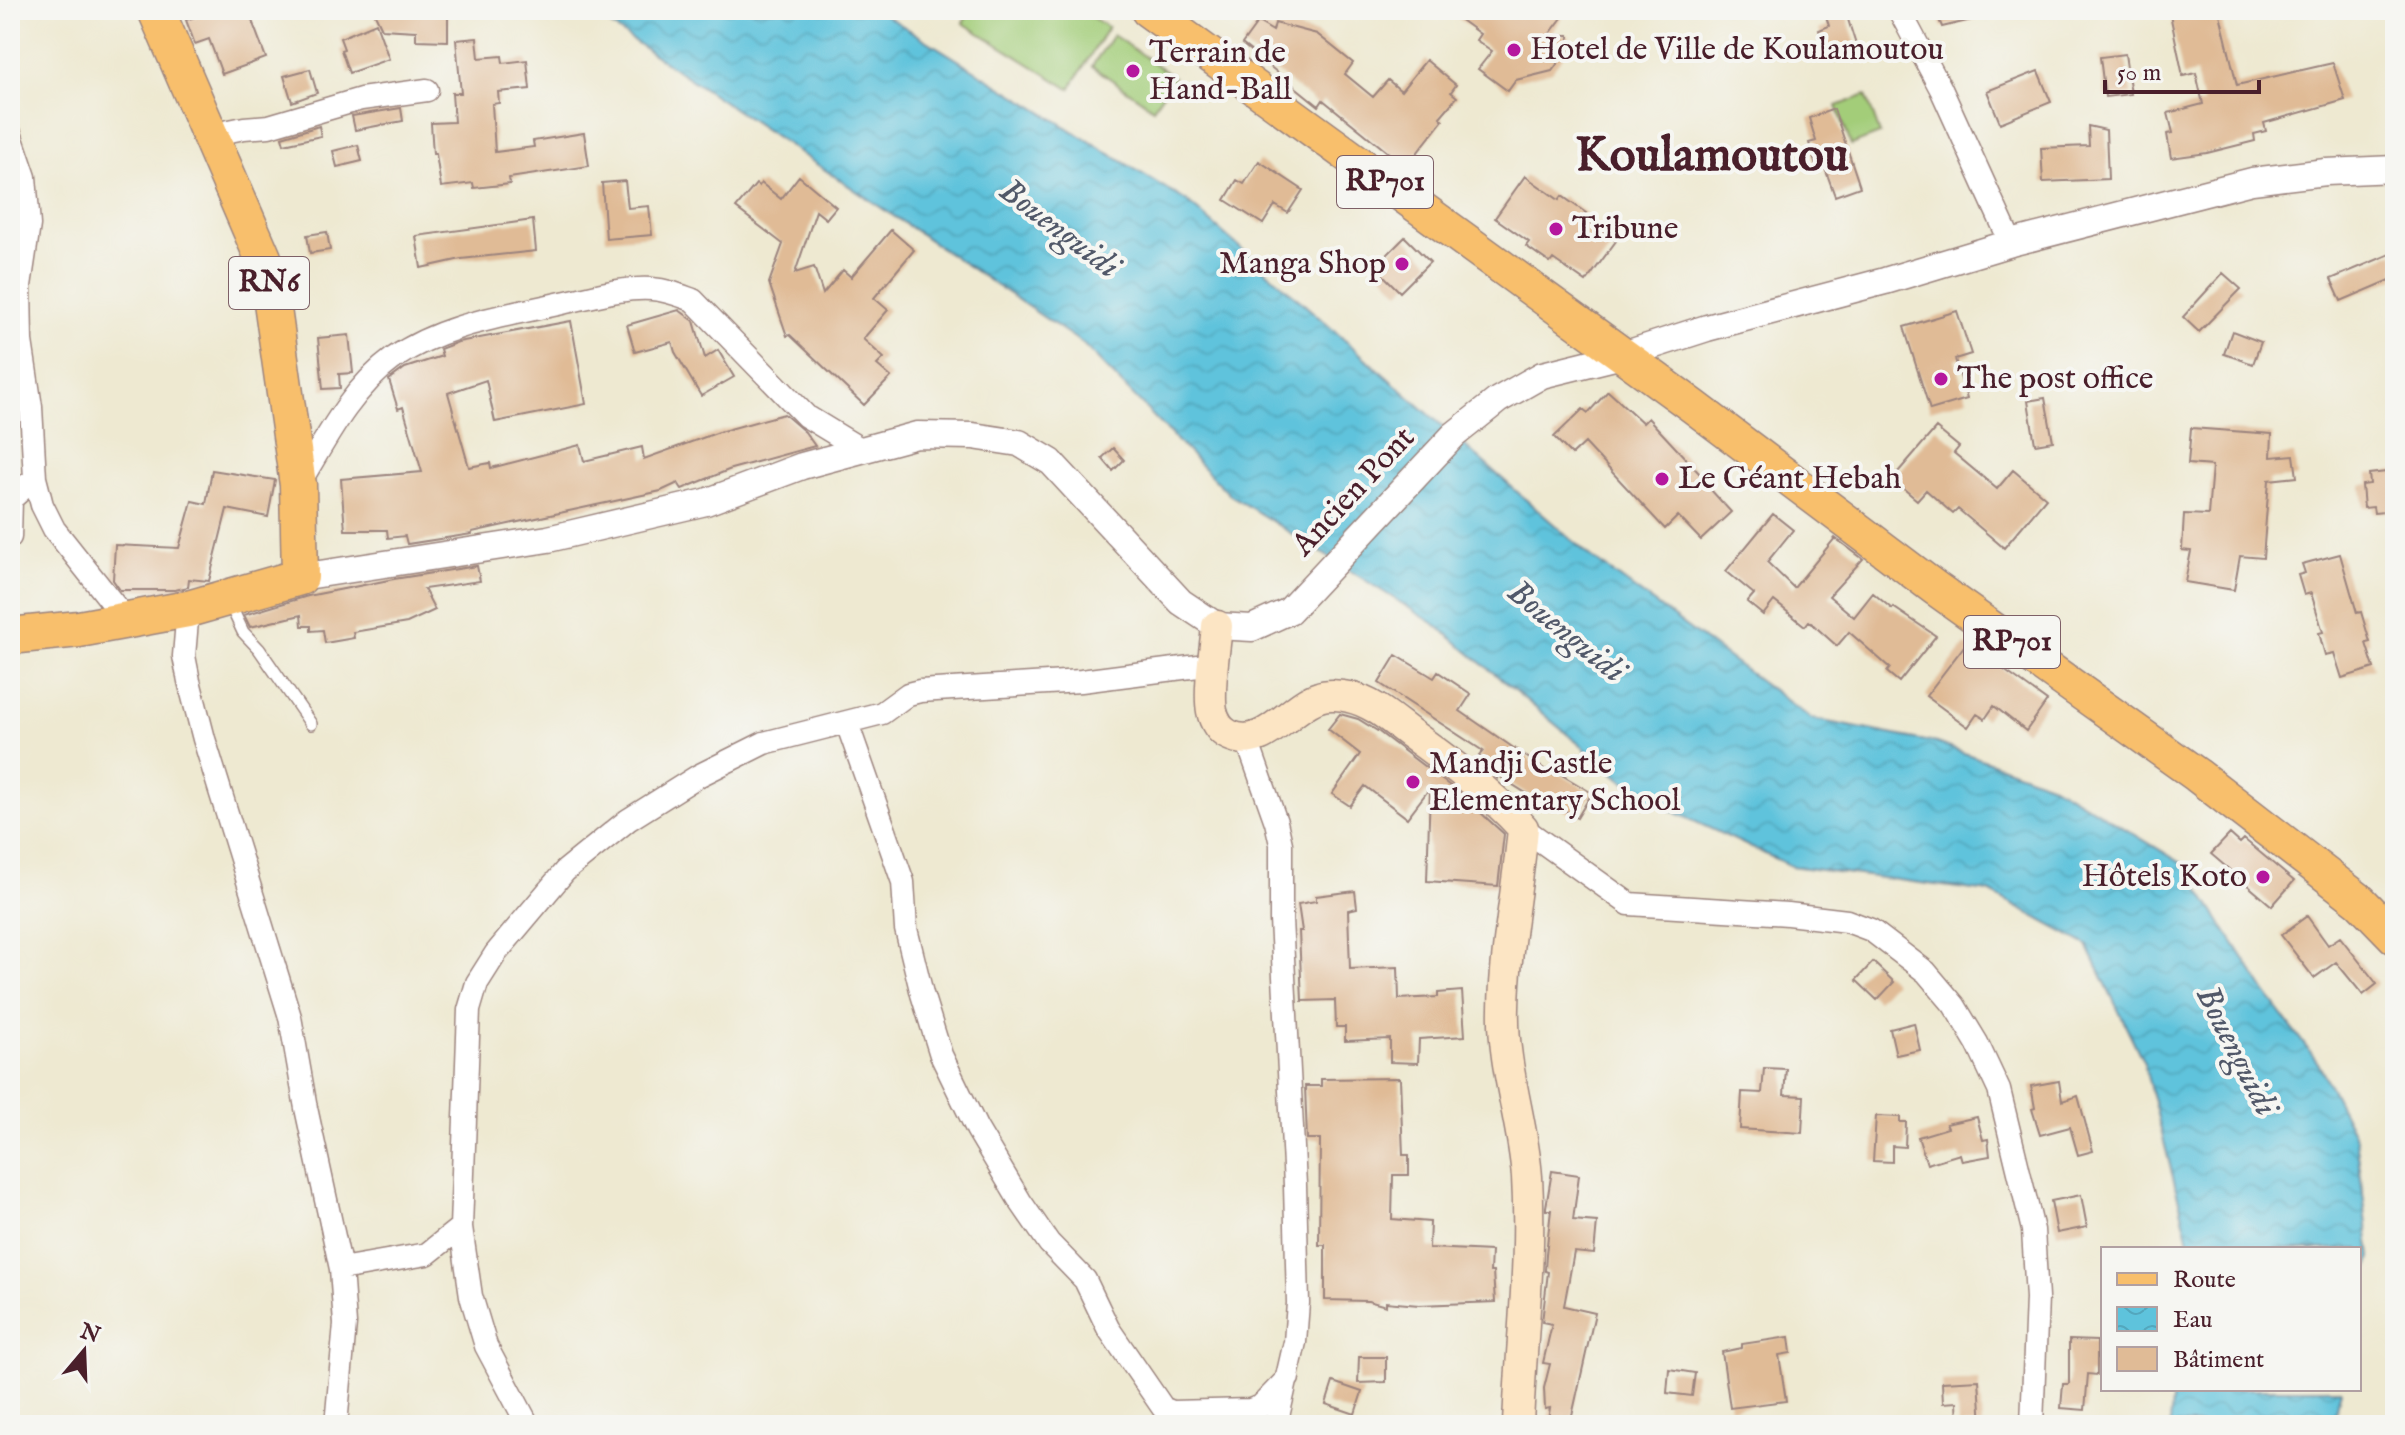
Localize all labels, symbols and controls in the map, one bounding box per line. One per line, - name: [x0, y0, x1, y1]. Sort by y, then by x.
- place label: Hotel de Ville de Koulamoutou: [1530, 30, 1944, 71]
- place label: Terrain de Hand-Ball: [1149, 33, 1292, 111]
- marker: Hotel de Ville de Koulamoutou: [1505, 41, 1523, 59]
- scale bar: [2105, 44, 2259, 94]
- text: 50 m: [2117, 58, 2161, 89]
- marker: Terrain de Hand-Ball: [1124, 62, 1142, 80]
- district label: Koulamoutou: [1575, 127, 1849, 187]
- road number: RP701: [1337, 156, 1433, 208]
- water label: Bouenguidi: [990, 170, 1130, 290]
- place label: Tribune: [1572, 209, 1678, 250]
- marker: Tribune: [1547, 220, 1565, 238]
- place label: Manga Shop: [1219, 244, 1386, 285]
- marker: Manga Shop: [1393, 255, 1411, 273]
- road number: RN6: [229, 257, 309, 309]
- place label: The post office: [1957, 359, 2154, 400]
- marker: The post office: [1932, 370, 1950, 388]
- street label: Ancien Pont: [1283, 419, 1424, 566]
- place label: Le Géant Hebah: [1678, 459, 1901, 500]
- marker: Le Géant Hebah: [1653, 470, 1671, 488]
- water label: Bouenguidi: [1498, 571, 1636, 694]
- road number: RP701: [1964, 616, 2060, 668]
- place label: Mandji Castle Elementary School: [1429, 744, 1680, 822]
- marker: Mandji Castle Elementary School: [1404, 773, 1422, 791]
- place label: Hôtels Koto: [2082, 857, 2247, 898]
- marker: Hôtels Koto: [2254, 868, 2272, 886]
- water label: Bouenguidi: [2185, 979, 2288, 1125]
- legend: [2101, 1247, 2361, 1391]
- text: Route: [2173, 1265, 2236, 1296]
- text: Eau: [2173, 1305, 2212, 1336]
- north arrow: [44, 1311, 124, 1391]
- text: N: [75, 1317, 103, 1350]
- text: Bâtiment: [2173, 1345, 2264, 1376]

